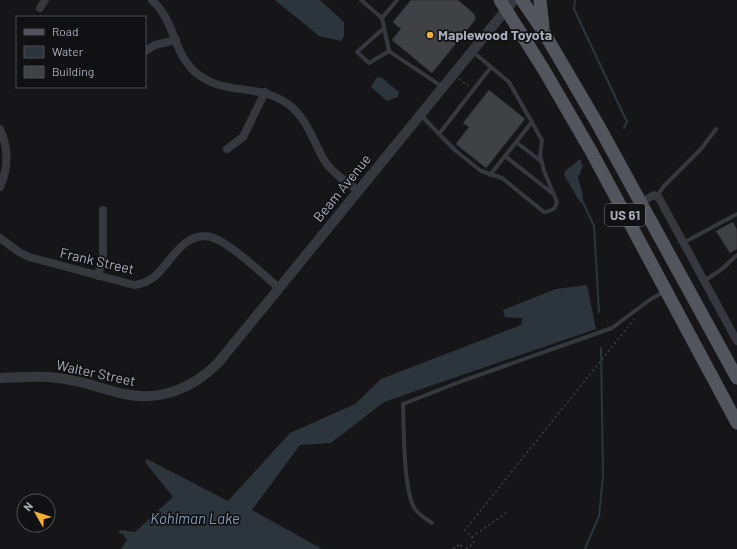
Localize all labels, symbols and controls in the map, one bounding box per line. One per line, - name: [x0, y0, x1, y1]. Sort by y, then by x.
- legend: [16, 16, 146, 88]
- text: Road: [52, 24, 79, 38]
- place label: Maplewood Toyota: [438, 26, 552, 43]
- marker: Maplewood Toyota: [425, 30, 435, 40]
- text: Water: [52, 44, 84, 58]
- text: Building: [52, 64, 94, 78]
- street label: Beam Avenue: [309, 150, 374, 225]
- road number: US 61: [605, 204, 645, 226]
- street label: Frank Street: [58, 244, 136, 277]
- street label: Walter Street: [55, 356, 137, 389]
- north arrow: [16, 493, 56, 533]
- text: N: [20, 499, 35, 513]
- water label: Kohlman Lake: [150, 509, 240, 527]

